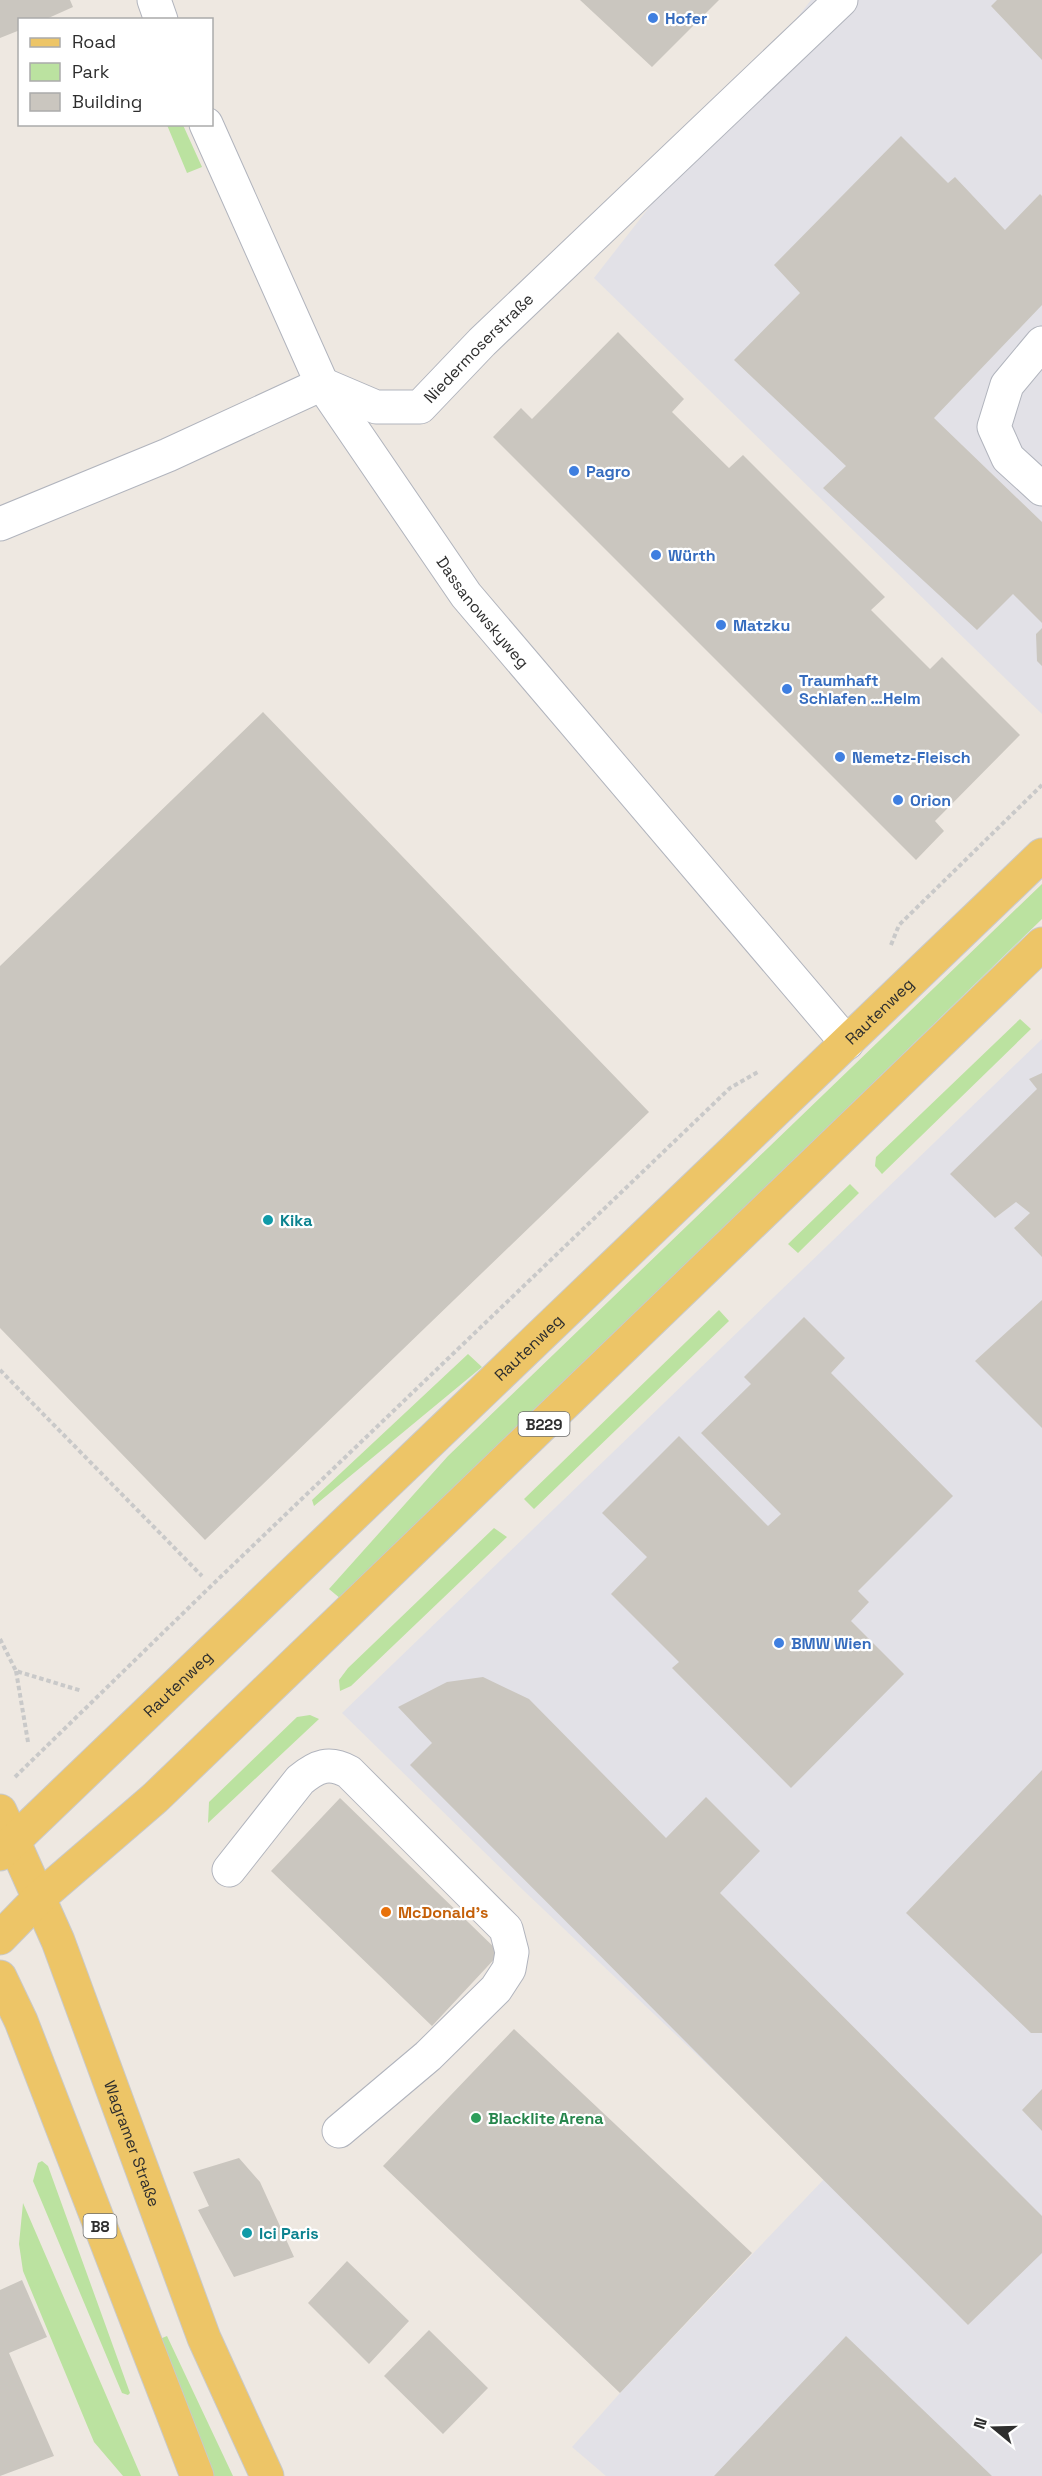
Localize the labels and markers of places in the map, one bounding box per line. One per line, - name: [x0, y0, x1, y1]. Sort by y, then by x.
- place label: Hofer: [665, 8, 707, 29]
- marker: Hofer: [646, 11, 660, 25]
- place label: Pagro: [586, 461, 631, 482]
- marker: Pagro: [567, 464, 581, 478]
- place label: Würth: [668, 545, 716, 566]
- marker: Würth: [649, 548, 663, 562]
- place label: Matzku: [733, 615, 790, 636]
- marker: Matzku: [714, 618, 728, 632]
- place label: Traumhaft Schlafen …Helm: [799, 670, 921, 709]
- marker: Traumhaft Schlafen …Helm: [780, 682, 794, 696]
- place label: Nemetz-Fleisch: [852, 747, 971, 768]
- marker: Nemetz-Fleisch: [833, 750, 847, 764]
- place label: Orion: [910, 790, 951, 811]
- marker: Orion: [891, 793, 905, 807]
- place label: Kika: [280, 1210, 312, 1231]
- marker: Kika: [261, 1213, 275, 1227]
- place label: BMW Wien: [791, 1633, 872, 1654]
- marker: BMW Wien: [772, 1636, 786, 1650]
- place label: McDonald's: [398, 1902, 488, 1923]
- marker: McDonald's: [379, 1905, 393, 1919]
- place label: Blacklite Arena: [488, 2108, 604, 2129]
- marker: Blacklite Arena: [469, 2111, 483, 2125]
- place label: Ici Paris: [259, 2223, 319, 2244]
- marker: Ici Paris: [240, 2226, 254, 2240]

